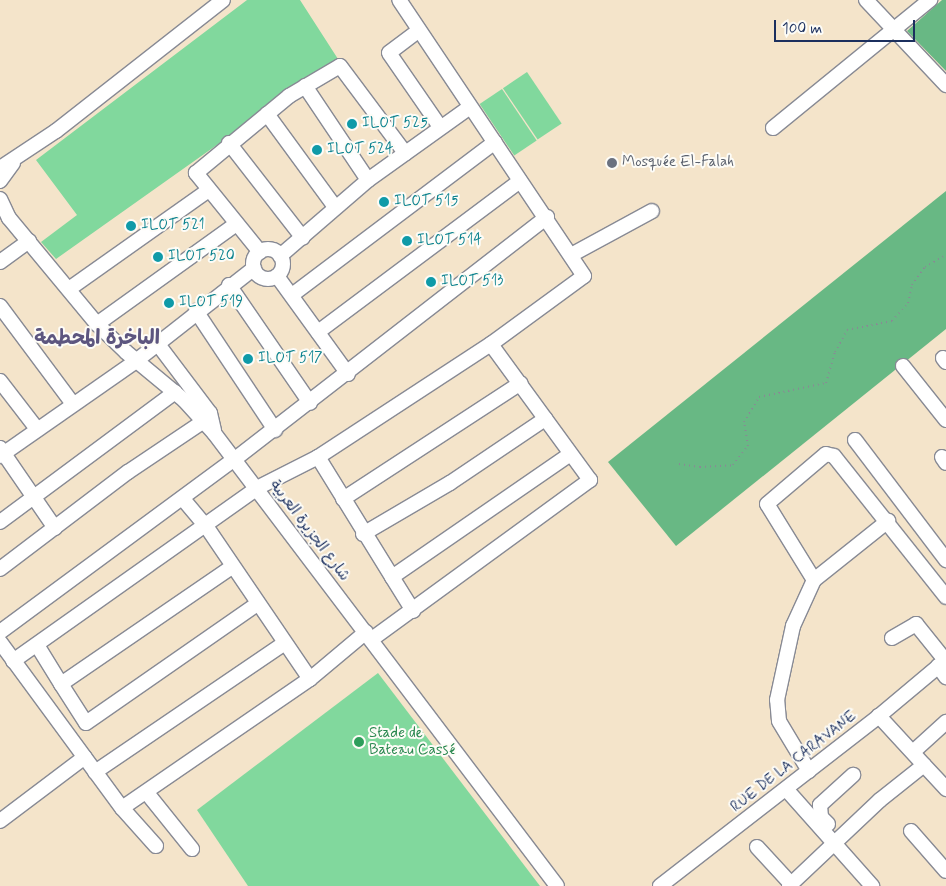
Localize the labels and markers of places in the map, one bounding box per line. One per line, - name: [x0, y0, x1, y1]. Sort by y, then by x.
- place label: ILOT 525: [362, 115, 428, 133]
- marker: ILOT 525: [346, 118, 358, 130]
- place label: ILOT 524: [327, 141, 394, 159]
- marker: ILOT 524: [311, 144, 323, 156]
- place label: Mosquée El-Falah: [622, 154, 732, 172]
- marker: Mosquée El-Falah: [606, 157, 618, 169]
- place label: ILOT 515: [394, 193, 459, 211]
- marker: ILOT 515: [378, 196, 390, 208]
- place label: ILOT 521: [141, 217, 205, 235]
- marker: ILOT 521: [125, 220, 137, 232]
- place label: ILOT 514: [417, 232, 482, 250]
- marker: ILOT 514: [401, 235, 413, 247]
- place label: ILOT 520: [168, 248, 235, 266]
- marker: ILOT 520: [152, 251, 164, 263]
- place label: ILOT 513: [441, 273, 503, 291]
- marker: ILOT 513: [425, 276, 437, 288]
- place label: ILOT 519: [179, 294, 243, 312]
- marker: ILOT 519: [163, 297, 175, 309]
- place label: ILOT 517: [258, 350, 323, 368]
- marker: ILOT 517: [242, 353, 254, 365]
- place label: Stade de Bateau Cassé: [369, 724, 455, 759]
- marker: Stade de Bateau Cassé: [353, 736, 365, 748]

